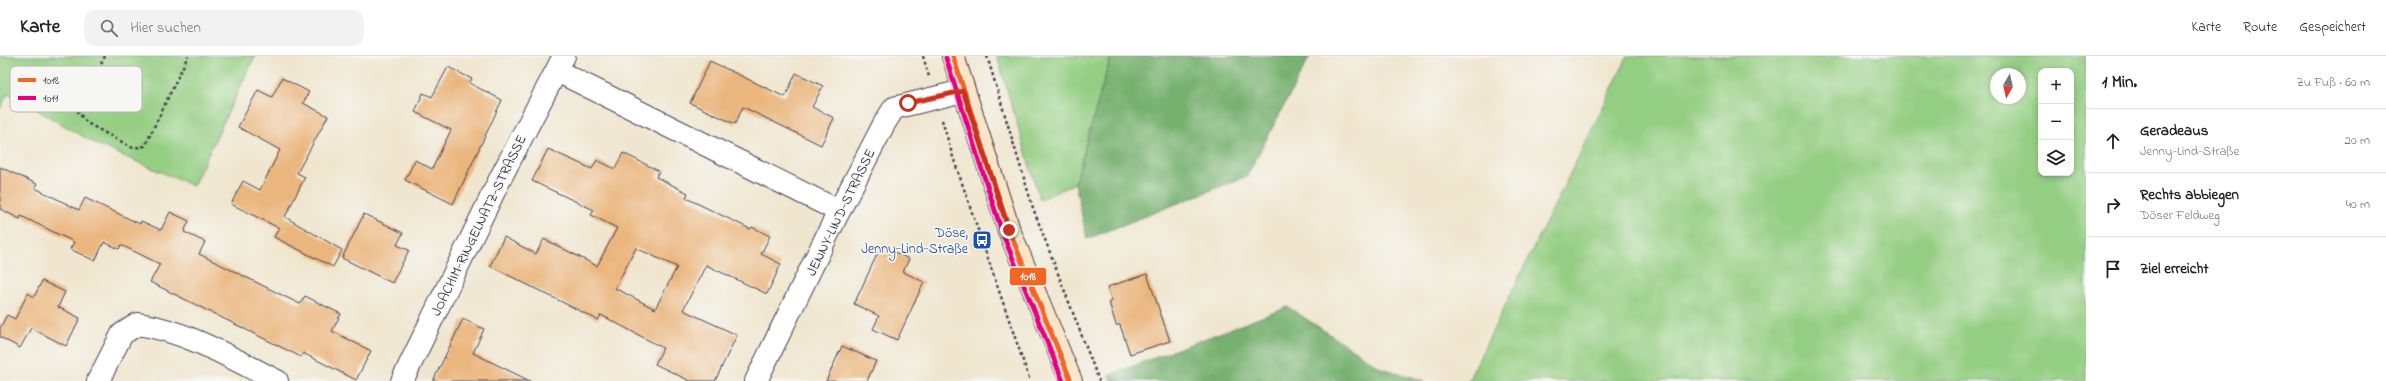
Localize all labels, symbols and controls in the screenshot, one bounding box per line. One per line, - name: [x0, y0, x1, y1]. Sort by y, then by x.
- search box: [84, 10, 364, 46]
- text: Karte: [20, 14, 60, 41]
- icon: search: [98, 17, 120, 39]
- text: Hier suchen: [130, 17, 201, 39]
- text: Karte: [2192, 17, 2221, 38]
- text: Route: [2243, 17, 2277, 38]
- text: Gespeichert: [2299, 17, 2366, 38]
- legend: [10, 66, 142, 112]
- north arrow: [1990, 68, 2026, 104]
- map controls: [2038, 68, 2074, 176]
- button: +: [2038, 68, 2074, 104]
- text: 1 Min.: [2102, 70, 2137, 95]
- text: 1018: [43, 73, 59, 89]
- text: Zu Fuß · 60 m: [2296, 73, 2370, 92]
- text: 1011: [43, 91, 59, 107]
- route start: [899, 94, 917, 112]
- button: −: [2038, 104, 2074, 140]
- text: Geradeaus: [2140, 120, 2208, 142]
- icon: ahead: [2102, 130, 2124, 152]
- street label: JOACHIM-RINGELNATZ-STRASSE: [426, 131, 533, 320]
- text: 20 m: [2345, 131, 2370, 150]
- button: layers: [2038, 140, 2074, 176]
- text: Jenny-Lind-Straße: [2140, 142, 2239, 161]
- street label: JENNY-LIND-STRASSE: [801, 146, 881, 280]
- text: Rechts abbiegen: [2140, 184, 2239, 206]
- icon: right: [2102, 194, 2124, 216]
- text: 40 m: [2346, 195, 2370, 214]
- text: Döser Feldweg: [2140, 206, 2220, 225]
- route end: [1000, 221, 1018, 239]
- place label: Döse, Jenny-Lind-Straße: [861, 223, 969, 261]
- bus stop icon: Döse, Jenny-Lind-Straße: [971, 229, 993, 251]
- icon: arrive: [2102, 258, 2124, 280]
- text: Ziel erreicht: [2140, 258, 2208, 280]
- line badge: 1018: [1009, 267, 1047, 286]
- text: 1018: [1020, 269, 1037, 285]

